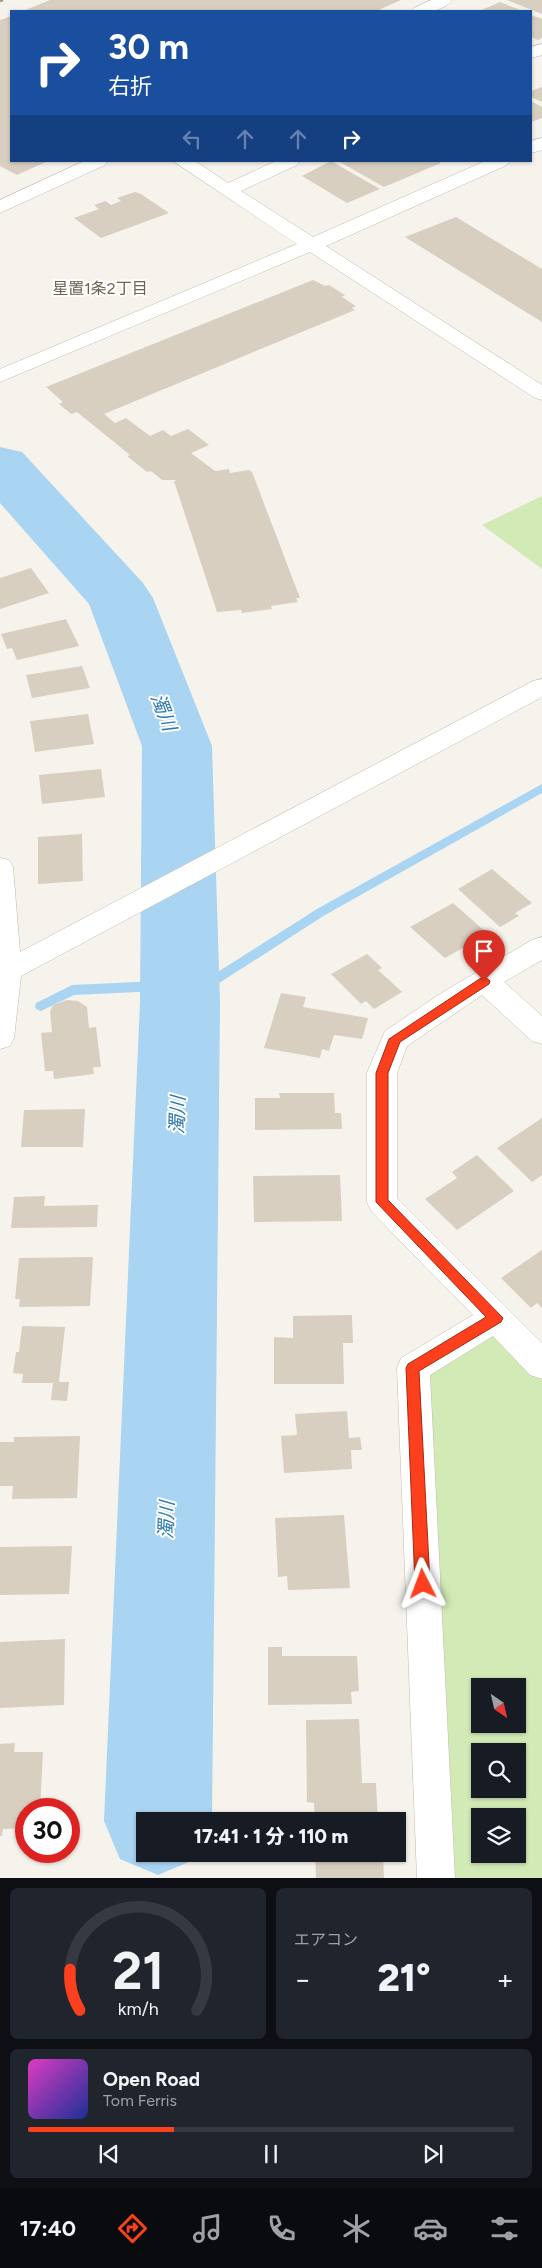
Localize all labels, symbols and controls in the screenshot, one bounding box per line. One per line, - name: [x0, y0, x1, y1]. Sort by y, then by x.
- text: 30 m: [108, 26, 189, 68]
- icon: right: [25, 30, 90, 95]
- text: 右折: [108, 73, 152, 100]
- icon: left: [178, 125, 206, 153]
- icon: ahead: [231, 125, 259, 153]
- icon: ahead: [284, 125, 312, 153]
- icon: right: [337, 125, 365, 153]
- district label: 星置1条2丁目: [52, 279, 148, 298]
- water label: 濁川: [146, 690, 182, 736]
- pin: [463, 930, 505, 981]
- icon: arrive: [470, 937, 498, 965]
- water label: 濁川: [165, 1094, 190, 1134]
- water label: 濁川: [154, 1499, 179, 1539]
- position arrow: [396, 1557, 448, 1609]
- north arrow: [471, 1678, 526, 1732]
- map controls: [471, 1678, 526, 1863]
- button: search: [471, 1743, 526, 1798]
- speed limit sign: 30: [15, 1798, 80, 1863]
- button: layers: [471, 1808, 526, 1863]
- text: 17:41 · 1 分 · 110 m: [194, 1825, 348, 1848]
- text: エアコン: [294, 1930, 358, 1949]
- text: 21: [112, 1940, 164, 2002]
- text: 21°: [377, 1955, 431, 2001]
- text: −: [294, 1962, 311, 1996]
- text: +: [497, 1962, 514, 1996]
- text: km/h: [118, 1998, 158, 2019]
- text: Open Road: [103, 2068, 200, 2091]
- text: Tom Ferris: [103, 2091, 177, 2110]
- icon: previous: [95, 2140, 123, 2168]
- icon: pause: [257, 2140, 285, 2168]
- icon: next: [419, 2140, 447, 2168]
- icon: directions: [115, 2211, 150, 2246]
- icon: music: [190, 2211, 225, 2246]
- icon: phone: [264, 2211, 299, 2246]
- icon: climate: [339, 2211, 374, 2246]
- icon: car: [413, 2211, 448, 2246]
- icon: filters: [487, 2211, 522, 2246]
- text: 17:40: [20, 2215, 76, 2242]

